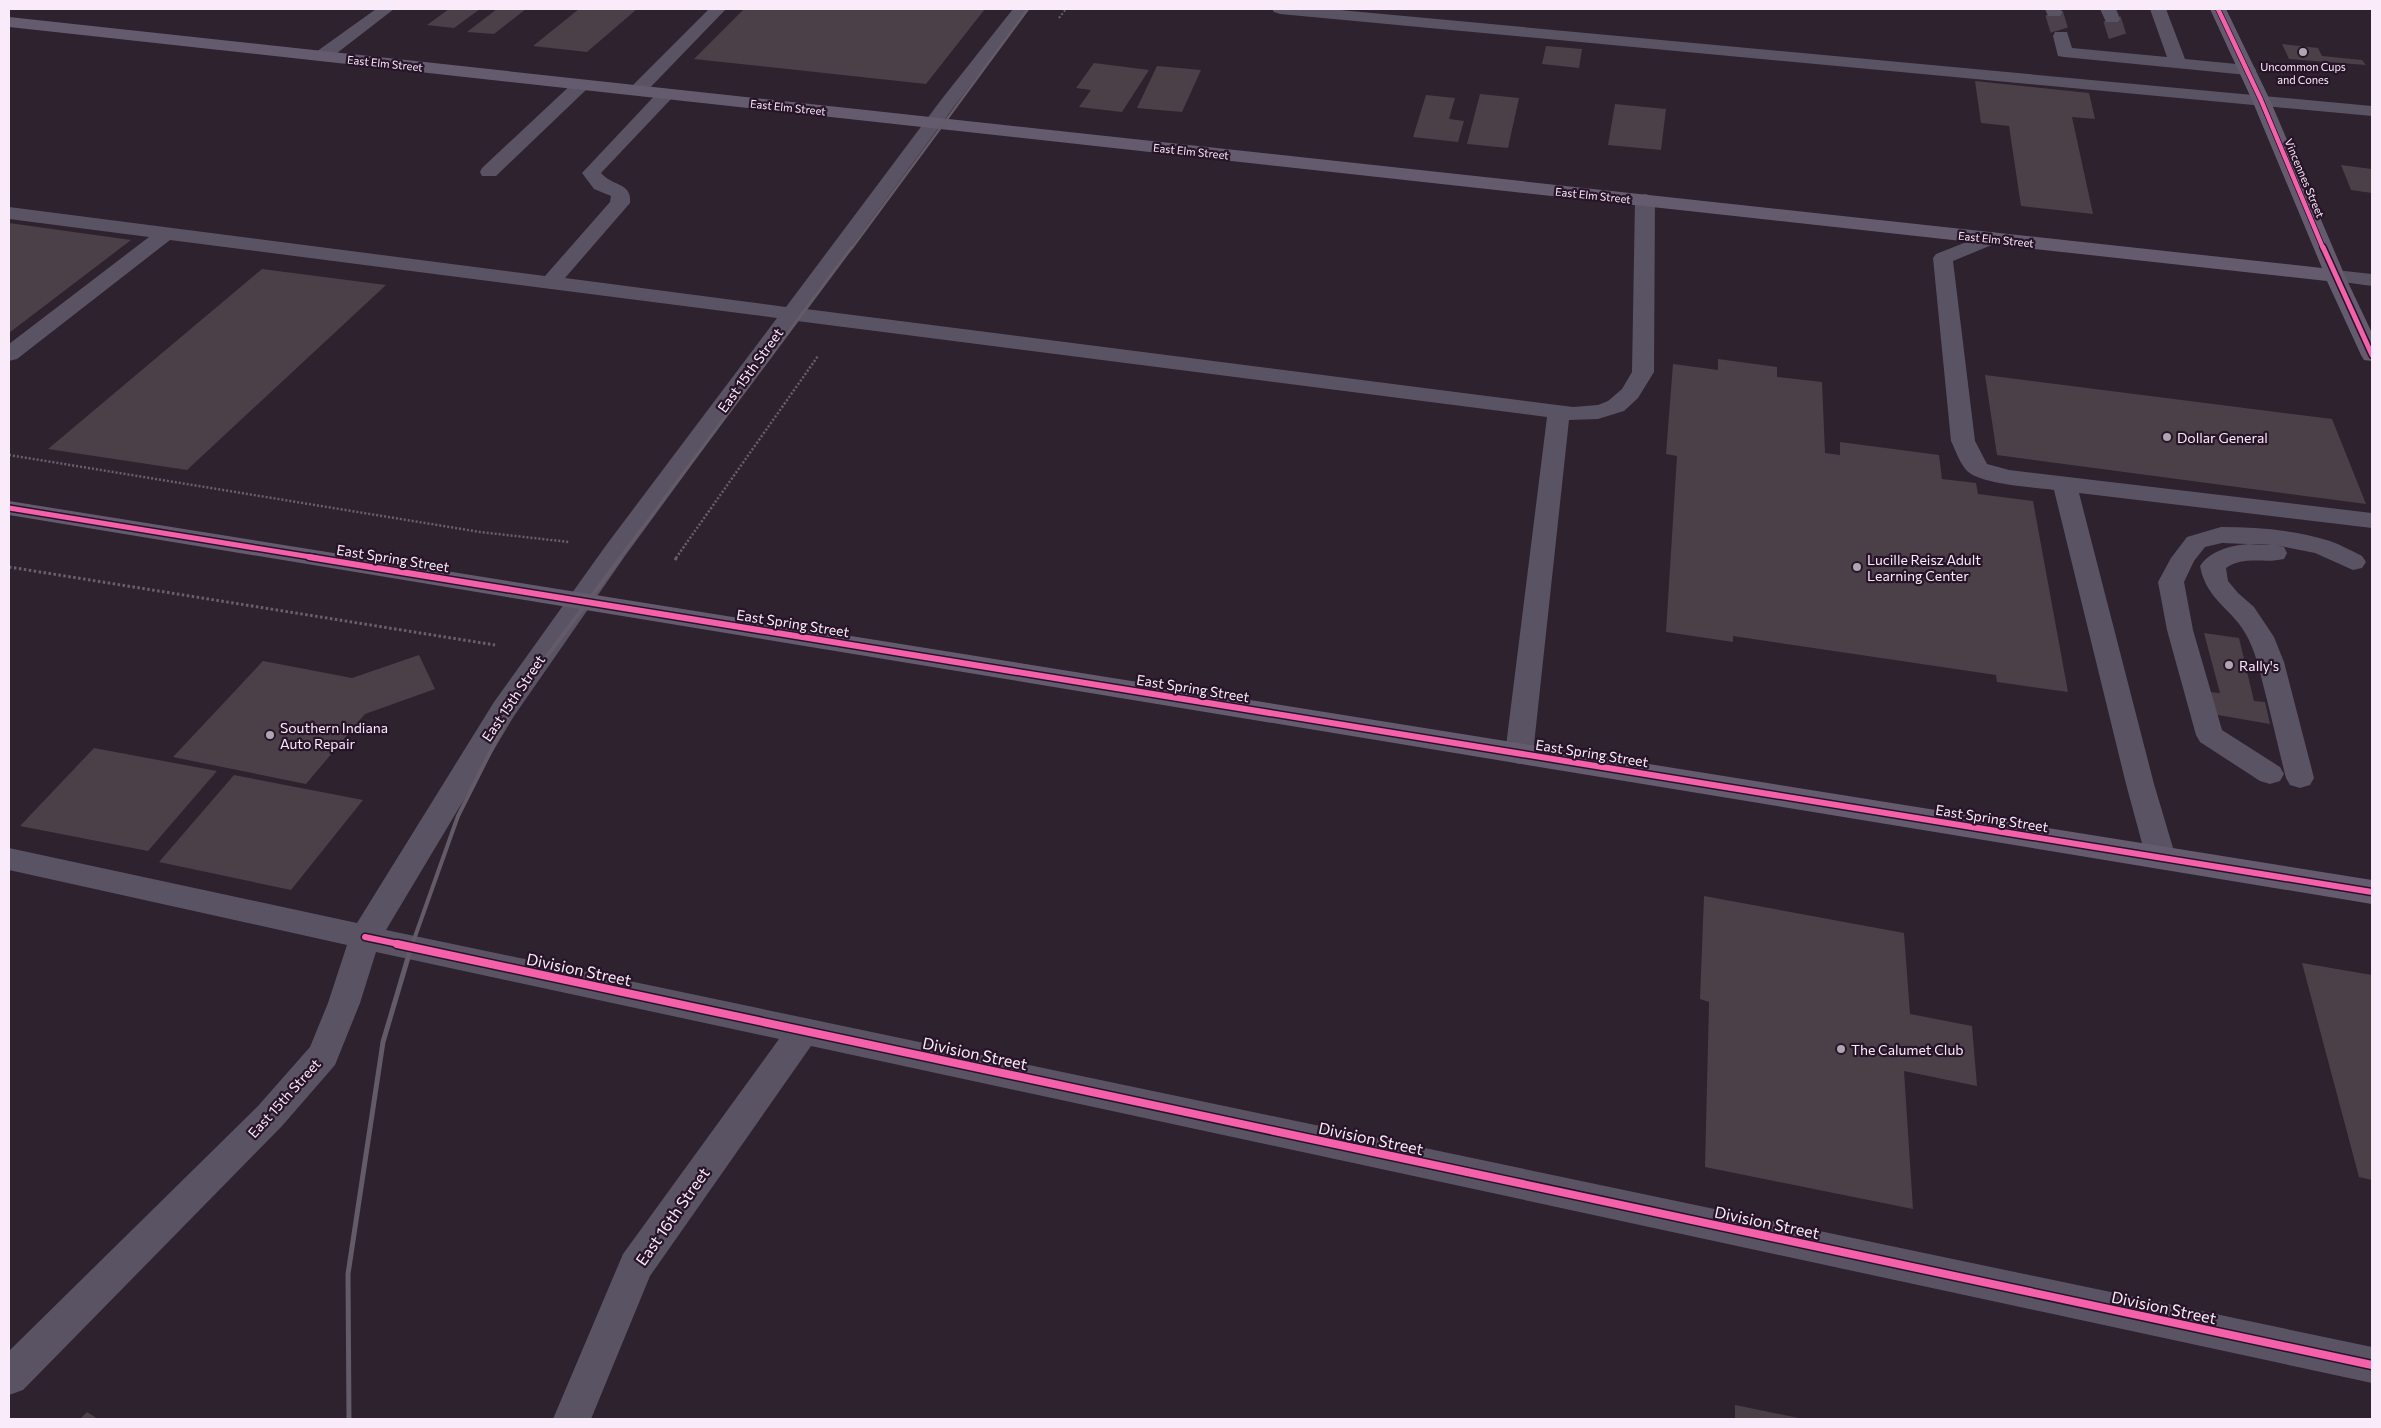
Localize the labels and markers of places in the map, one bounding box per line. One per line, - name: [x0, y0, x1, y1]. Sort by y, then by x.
- marker: Uncommon Cups and Cones: [2297, 46, 2309, 58]
- place label: Uncommon Cups and Cones: [2260, 60, 2346, 86]
- place label: Dollar General: [2177, 429, 2268, 446]
- marker: Dollar General: [2161, 431, 2173, 443]
- place label: Lucille Reisz Adult Learning Center: [1867, 551, 1981, 584]
- marker: Lucille Reisz Adult Learning Center: [1851, 561, 1863, 573]
- place label: Rally's: [2239, 657, 2279, 674]
- marker: Rally's: [2223, 659, 2235, 671]
- place label: Southern Indiana Auto Repair: [280, 719, 388, 752]
- marker: Southern Indiana Auto Repair: [264, 729, 276, 741]
- place label: The Calumet Club: [1851, 1041, 1964, 1058]
- marker: The Calumet Club: [1835, 1043, 1847, 1055]

